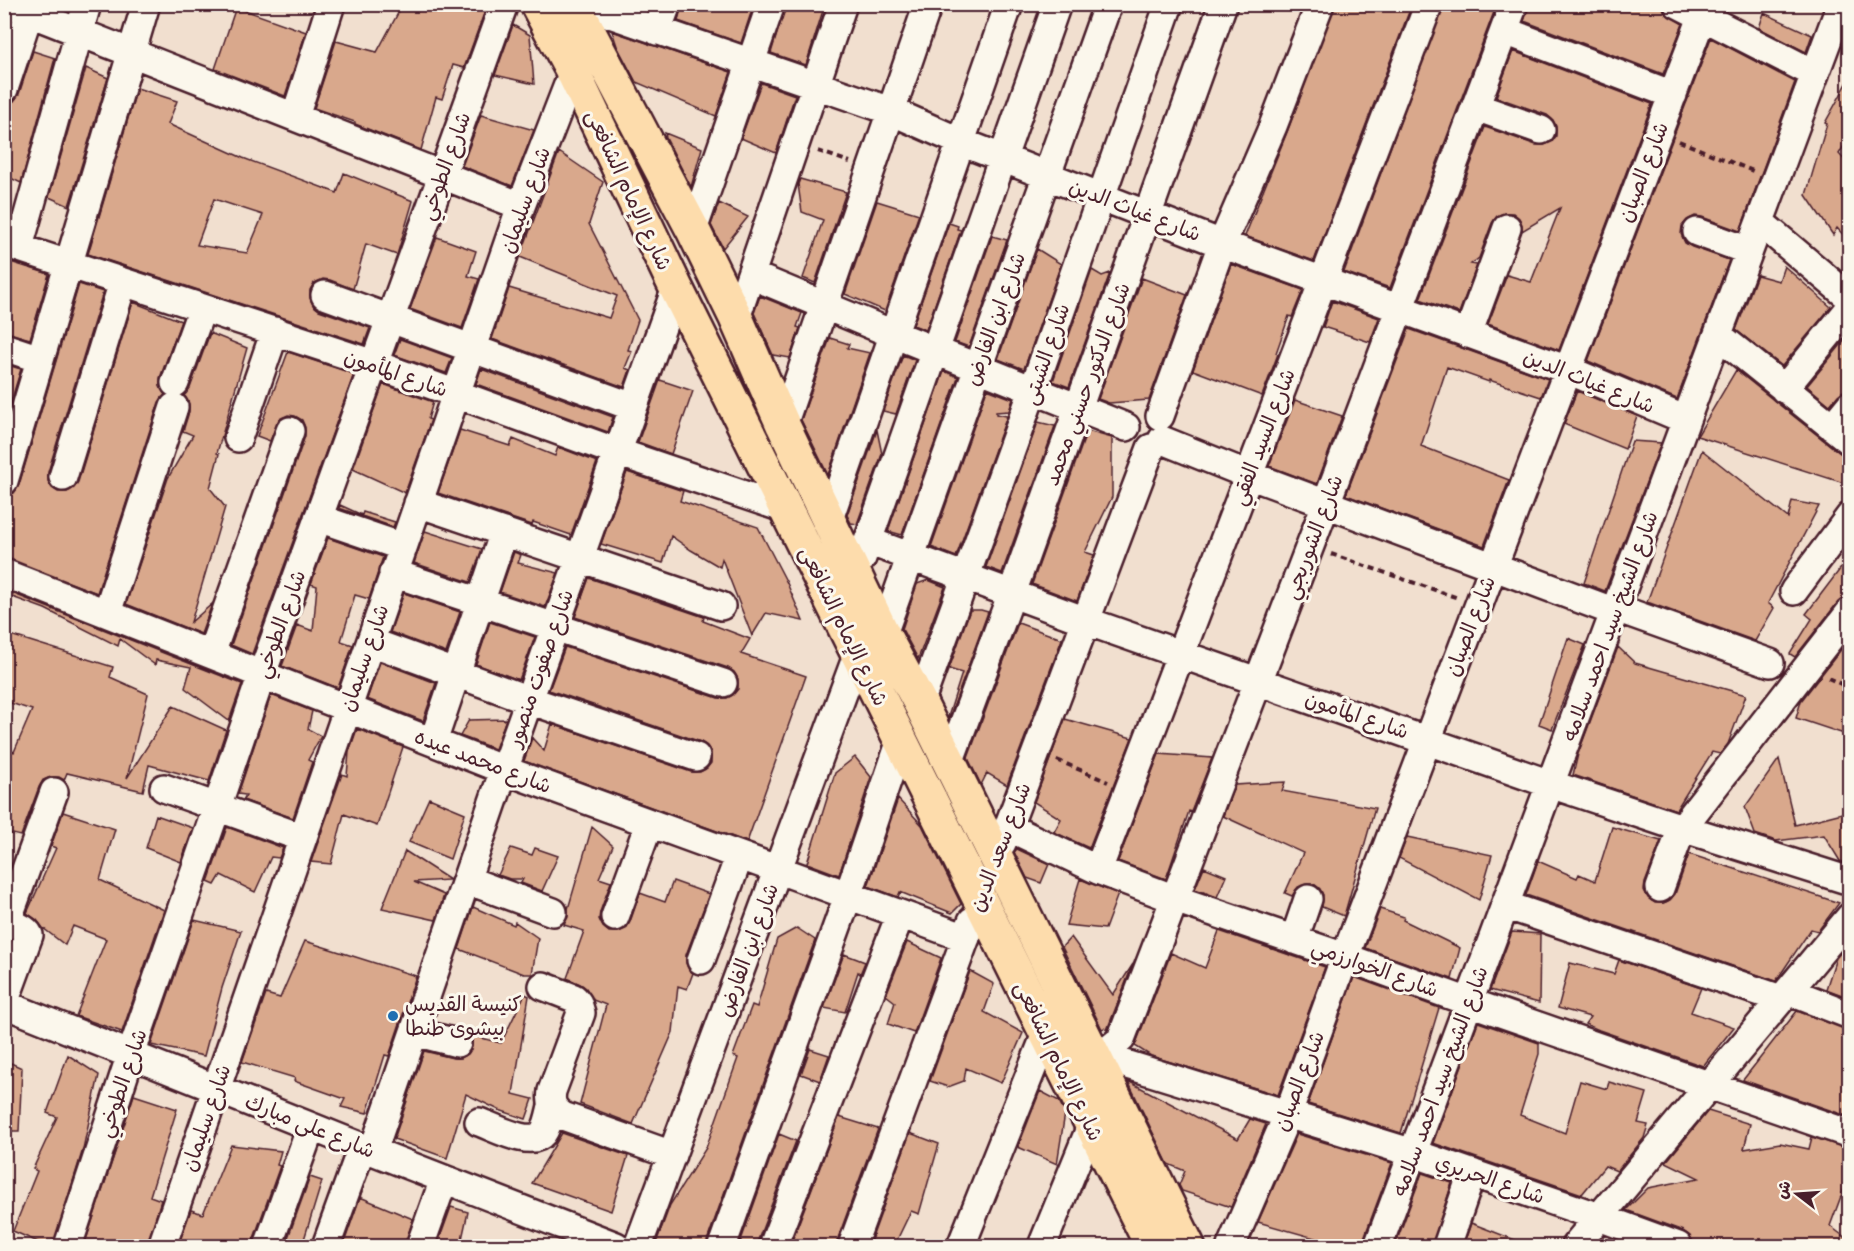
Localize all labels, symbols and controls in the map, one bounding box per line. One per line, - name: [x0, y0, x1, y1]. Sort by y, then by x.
- street label: شارع الإمام الشافعى: [576, 106, 677, 277]
- street label: شارع الطوخي: [414, 109, 482, 226]
- street label: شارع الصبان: [1613, 118, 1679, 228]
- street label: شارع سليمان: [495, 143, 561, 259]
- street label: شارع غياث الدين: [1063, 174, 1204, 252]
- street label: شارع ابن الفارض: [960, 249, 1036, 391]
- street label: شارع الدكتور حسني محمد: [1039, 279, 1142, 491]
- street label: شارع الشبتى: [1017, 300, 1080, 410]
- street label: شارع المأمون: [339, 344, 451, 408]
- street label: شارع غياث الدين: [1518, 344, 1658, 424]
- street label: شارع السيد الفقي: [1226, 365, 1307, 511]
- street label: شارع الشوربجي: [1278, 471, 1354, 605]
- street label: شارع الشيخ سيد احمد سلامه: [1557, 508, 1669, 746]
- street label: شارع الإمام الشافعى: [790, 542, 893, 712]
- street label: شارع الطوخي: [249, 567, 317, 684]
- street label: شارع الصبان: [1440, 572, 1506, 682]
- street label: شارع صفوت منصور: [501, 586, 584, 754]
- street label: شارع سليمان: [334, 601, 399, 717]
- street label: شارع المأمون: [1300, 686, 1412, 750]
- street label: شارع محمد عبده: [409, 724, 555, 804]
- street label: شارع سعد الدين: [964, 779, 1041, 917]
- street label: شارع ابن الفارض: [713, 880, 789, 1022]
- street label: شارع الخوارزمي: [1306, 934, 1442, 1009]
- street label: شارع الشيخ سيد احمد سلامه: [1387, 963, 1499, 1201]
- street label: شارع الإمام الشافعى: [1005, 977, 1108, 1147]
- place label: كنيسة القديس بيشوى طنطا: [405, 992, 522, 1046]
- marker: كنيسة القديس بيشوى طنطا: [386, 1009, 400, 1023]
- street label: شارع الطوخي: [92, 1026, 158, 1143]
- street label: شارع الصبان: [1269, 1027, 1335, 1137]
- street label: شارع سليمان: [176, 1061, 241, 1177]
- street label: شارع على مبارك: [239, 1089, 378, 1168]
- street label: شارع الحريري: [1430, 1149, 1548, 1215]
- north arrow: [1767, 1164, 1827, 1224]
- text: ش: [1771, 1179, 1799, 1202]

